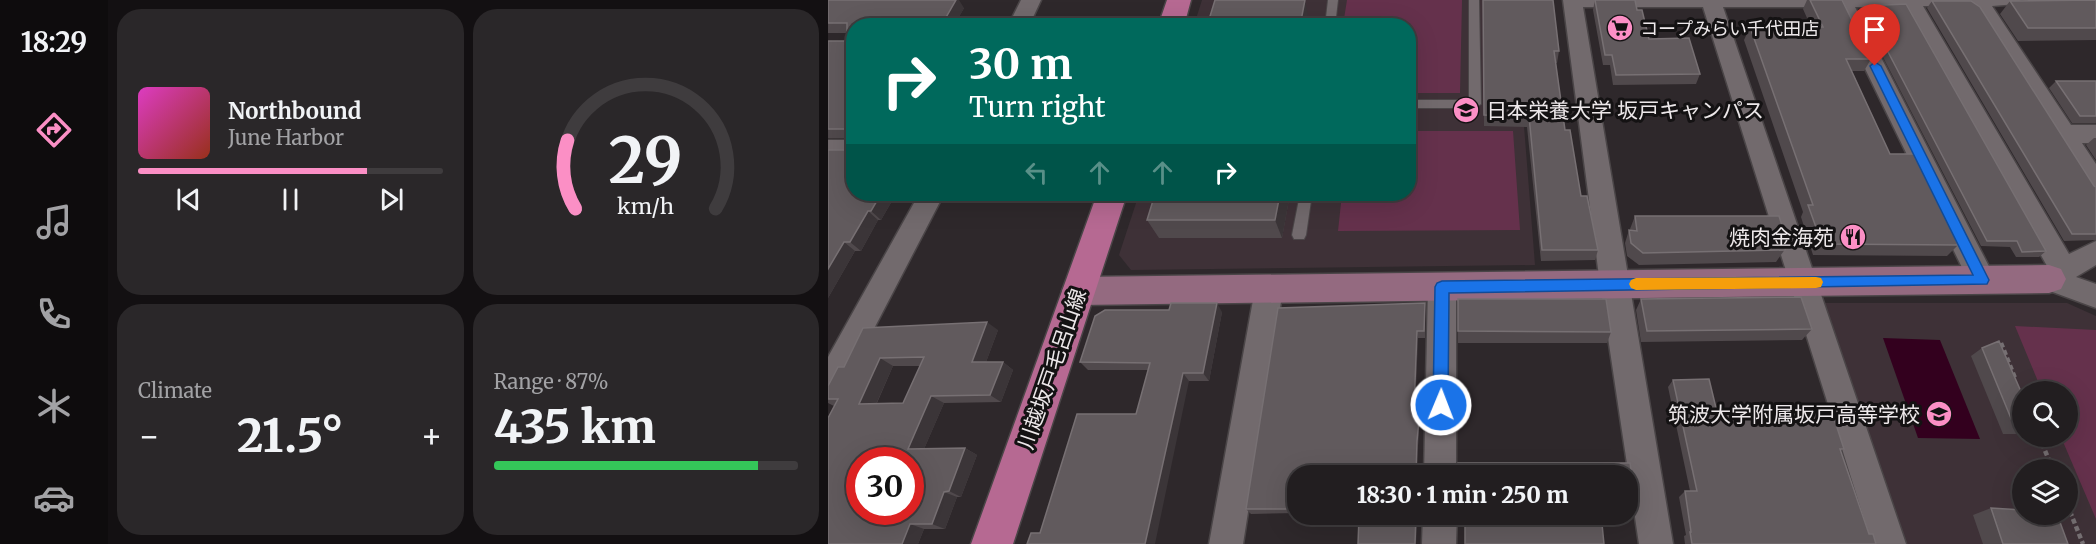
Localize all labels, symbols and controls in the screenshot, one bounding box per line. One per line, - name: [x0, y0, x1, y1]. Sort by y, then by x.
- pin: [1849, 4, 1900, 66]
- supermarket icon: コープみらい千代田店: [1605, 13, 1635, 43]
- icon: arrive: [1858, 13, 1891, 46]
- place label: コープみらい千代田店: [1640, 17, 1819, 40]
- text: 18:29: [21, 25, 87, 59]
- text: 30 m: [969, 38, 1073, 90]
- icon: right: [870, 42, 948, 120]
- text: Turn right: [969, 90, 1106, 124]
- school or university icon: 日本栄養大学 坂戸キャンパス: [1451, 95, 1481, 125]
- text: Northbound: [228, 97, 361, 125]
- place label: 日本栄養大学 坂戸キャンパス: [1486, 97, 1764, 124]
- icon: directions: [33, 109, 75, 151]
- text: 29: [609, 122, 683, 200]
- text: June Harbor: [228, 125, 344, 150]
- icon: left: [1020, 156, 1053, 189]
- icon: ahead: [1083, 156, 1116, 189]
- icon: ahead: [1146, 156, 1179, 189]
- icon: right: [1209, 156, 1242, 189]
- icon: previous: [172, 183, 205, 216]
- icon: pause: [274, 183, 307, 216]
- icon: next: [375, 183, 408, 216]
- text: km/h: [617, 193, 674, 220]
- icon: music: [33, 201, 75, 243]
- restaurant icon: 焼肉金海苑: [1838, 222, 1868, 252]
- place label: 焼肉金海苑: [1729, 224, 1834, 251]
- street label: 川越坂戸毛呂山線: [1012, 285, 1092, 453]
- icon: phone: [33, 293, 75, 335]
- text: Range · 87%: [494, 369, 609, 394]
- position arrow: [1409, 373, 1473, 437]
- text: Climate: [138, 378, 212, 403]
- map controls: [2012, 381, 2078, 525]
- button: search: [2012, 381, 2078, 447]
- icon: climate: [33, 385, 75, 427]
- text: 435 km: [494, 399, 656, 455]
- school or university icon: 筑波大学附属坂戸高等学校: [1924, 399, 1954, 429]
- place label: 筑波大学附属坂戸高等学校: [1668, 401, 1920, 428]
- text: 21.5°: [237, 408, 343, 464]
- text: −: [138, 416, 160, 457]
- text: +: [420, 416, 442, 457]
- speed limit sign: 30: [846, 447, 924, 525]
- button: layers: [2012, 459, 2078, 525]
- icon: car: [33, 477, 75, 519]
- text: 18:30 · 1 min · 250 m: [1357, 481, 1568, 509]

